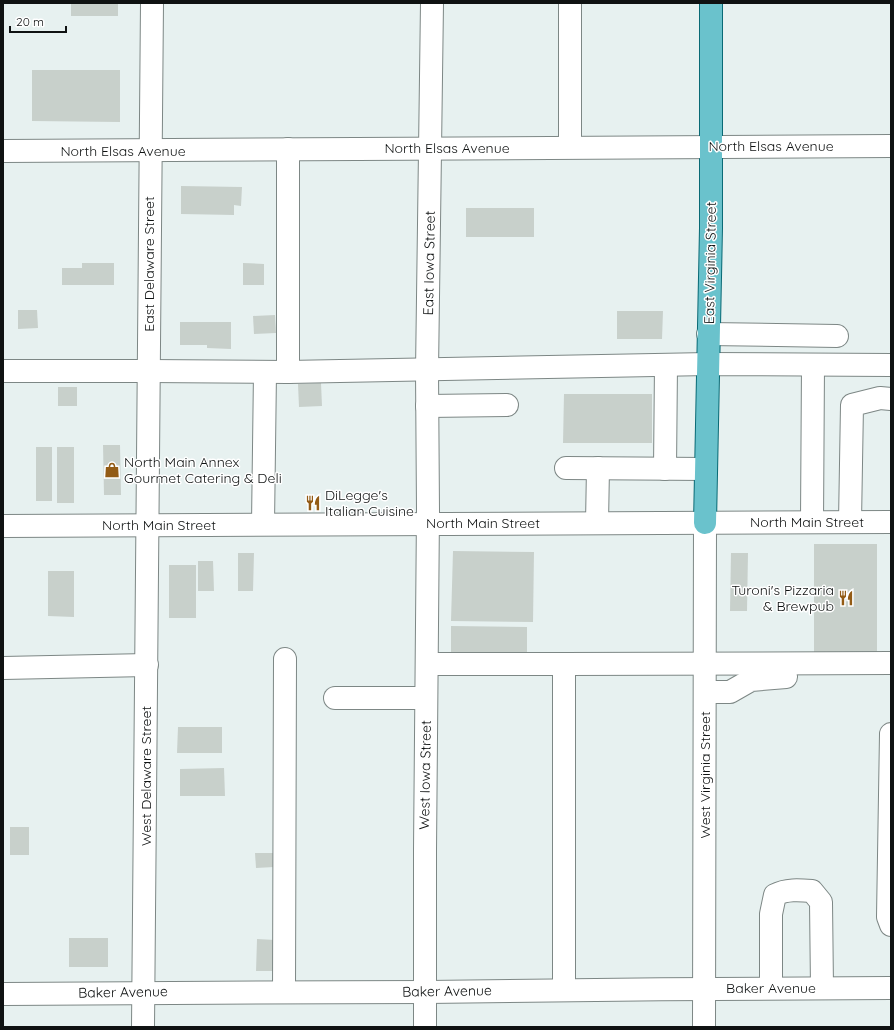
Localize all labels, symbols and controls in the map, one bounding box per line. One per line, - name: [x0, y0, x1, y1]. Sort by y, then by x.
- scale bar: [10, 8, 66, 34]
- text: 20 m: [16, 14, 44, 29]
- street label: North Elsas Avenue: [708, 137, 834, 155]
- street label: North Elsas Avenue: [384, 139, 510, 157]
- street label: North Elsas Avenue: [60, 142, 186, 160]
- street label: East Delaware Street: [140, 196, 158, 332]
- street label: East Virginia Street: [700, 201, 720, 324]
- street label: East Iowa Street: [419, 210, 439, 315]
- place label: North Main Annex Gourmet Catering & Deli: [124, 453, 282, 487]
- shop icon: North Main Annex Gourmet Catering & Deli: [103, 461, 121, 479]
- place label: DiLegge's Italian Cuisine: [325, 486, 414, 520]
- restaurant icon: DiLegge's Italian Cuisine: [304, 494, 322, 512]
- street label: North Main Street: [750, 513, 864, 531]
- street label: North Main Street: [426, 514, 540, 532]
- street label: North Main Street: [102, 516, 216, 534]
- place label: Turoni's Pizzaria & Brewpub: [731, 581, 834, 615]
- restaurant icon: Turoni's Pizzaria & Brewpub: [837, 589, 855, 607]
- street label: West Delaware Street: [137, 706, 155, 846]
- street label: West Virginia Street: [696, 711, 714, 839]
- street label: West Iowa Street: [415, 720, 435, 830]
- street label: Baker Avenue: [726, 979, 816, 997]
- street label: Baker Avenue: [402, 981, 492, 1001]
- street label: Baker Avenue: [78, 982, 168, 1002]

